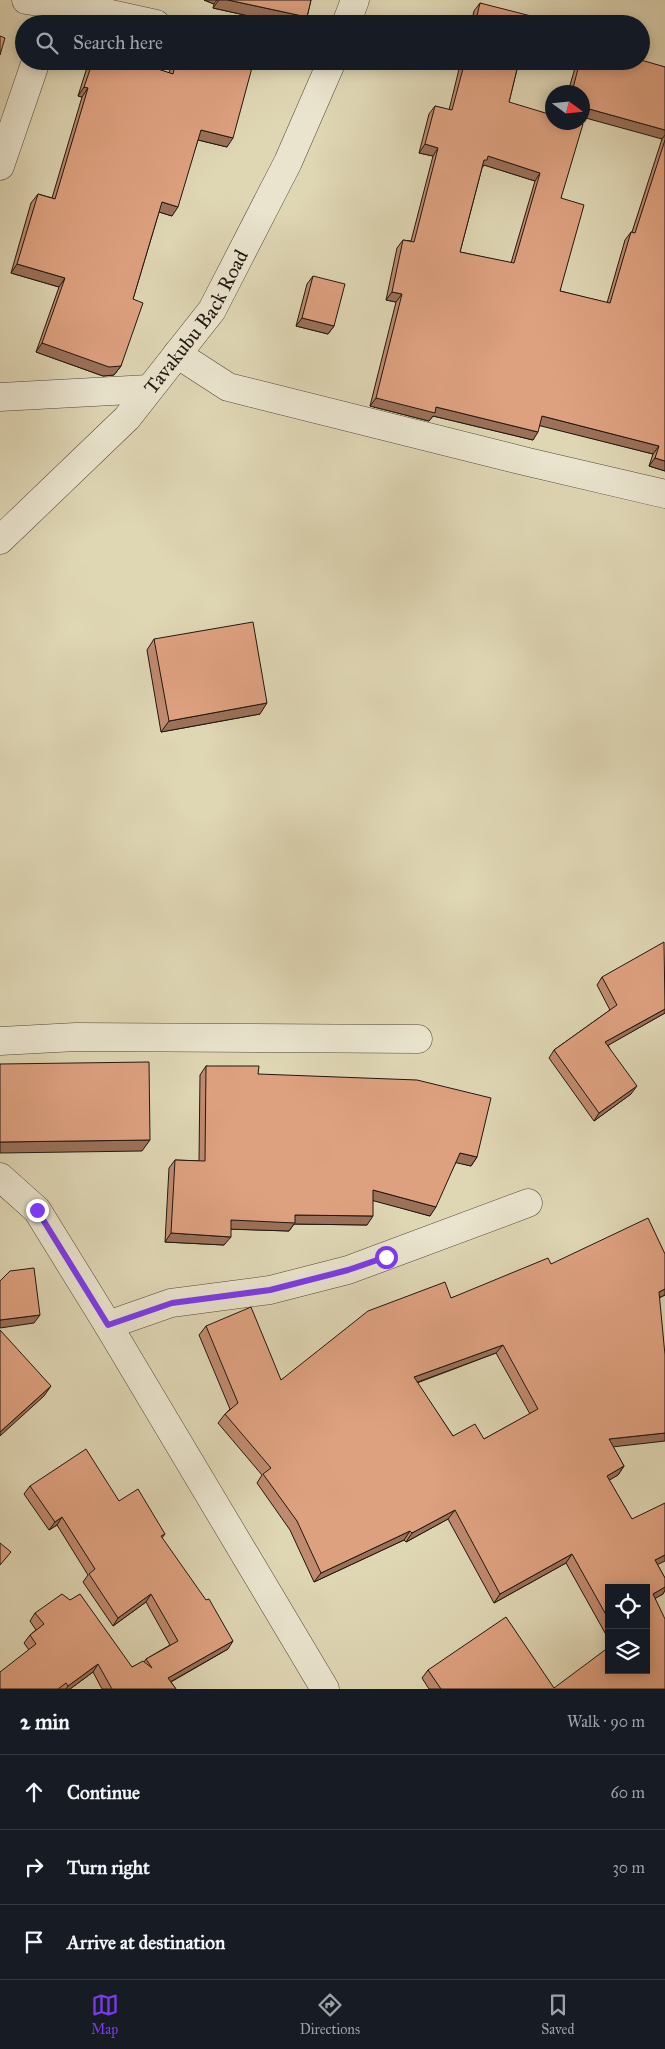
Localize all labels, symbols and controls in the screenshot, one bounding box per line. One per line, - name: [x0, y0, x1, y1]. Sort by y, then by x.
- search box: [15, 15, 650, 70]
- icon: search: [33, 29, 61, 57]
- text: Search here: [73, 31, 163, 54]
- north arrow: [545, 85, 590, 130]
- street label: Tavakubu Back Road: [139, 246, 253, 399]
- route end: [26, 1199, 49, 1222]
- route start: [375, 1246, 398, 1269]
- map controls: [605, 1584, 650, 1674]
- button: locate: [605, 1584, 650, 1629]
- button: layers: [605, 1629, 650, 1674]
- text: 2 min: [20, 1709, 70, 1735]
- text: Walk · 90 m: [567, 1712, 645, 1731]
- icon: ahead: [20, 1778, 48, 1806]
- text: Continue: [67, 1781, 140, 1804]
- text: 60 m: [611, 1783, 645, 1802]
- icon: right: [20, 1853, 48, 1881]
- text: Turn right: [67, 1856, 150, 1879]
- text: 30 m: [612, 1858, 645, 1877]
- icon: arrive: [20, 1928, 48, 1956]
- text: Arrive at destination: [67, 1931, 225, 1954]
- tab: Map: [91, 1991, 119, 2038]
- tab: Directions: [300, 1991, 360, 2038]
- tab: Saved: [541, 1991, 574, 2038]

